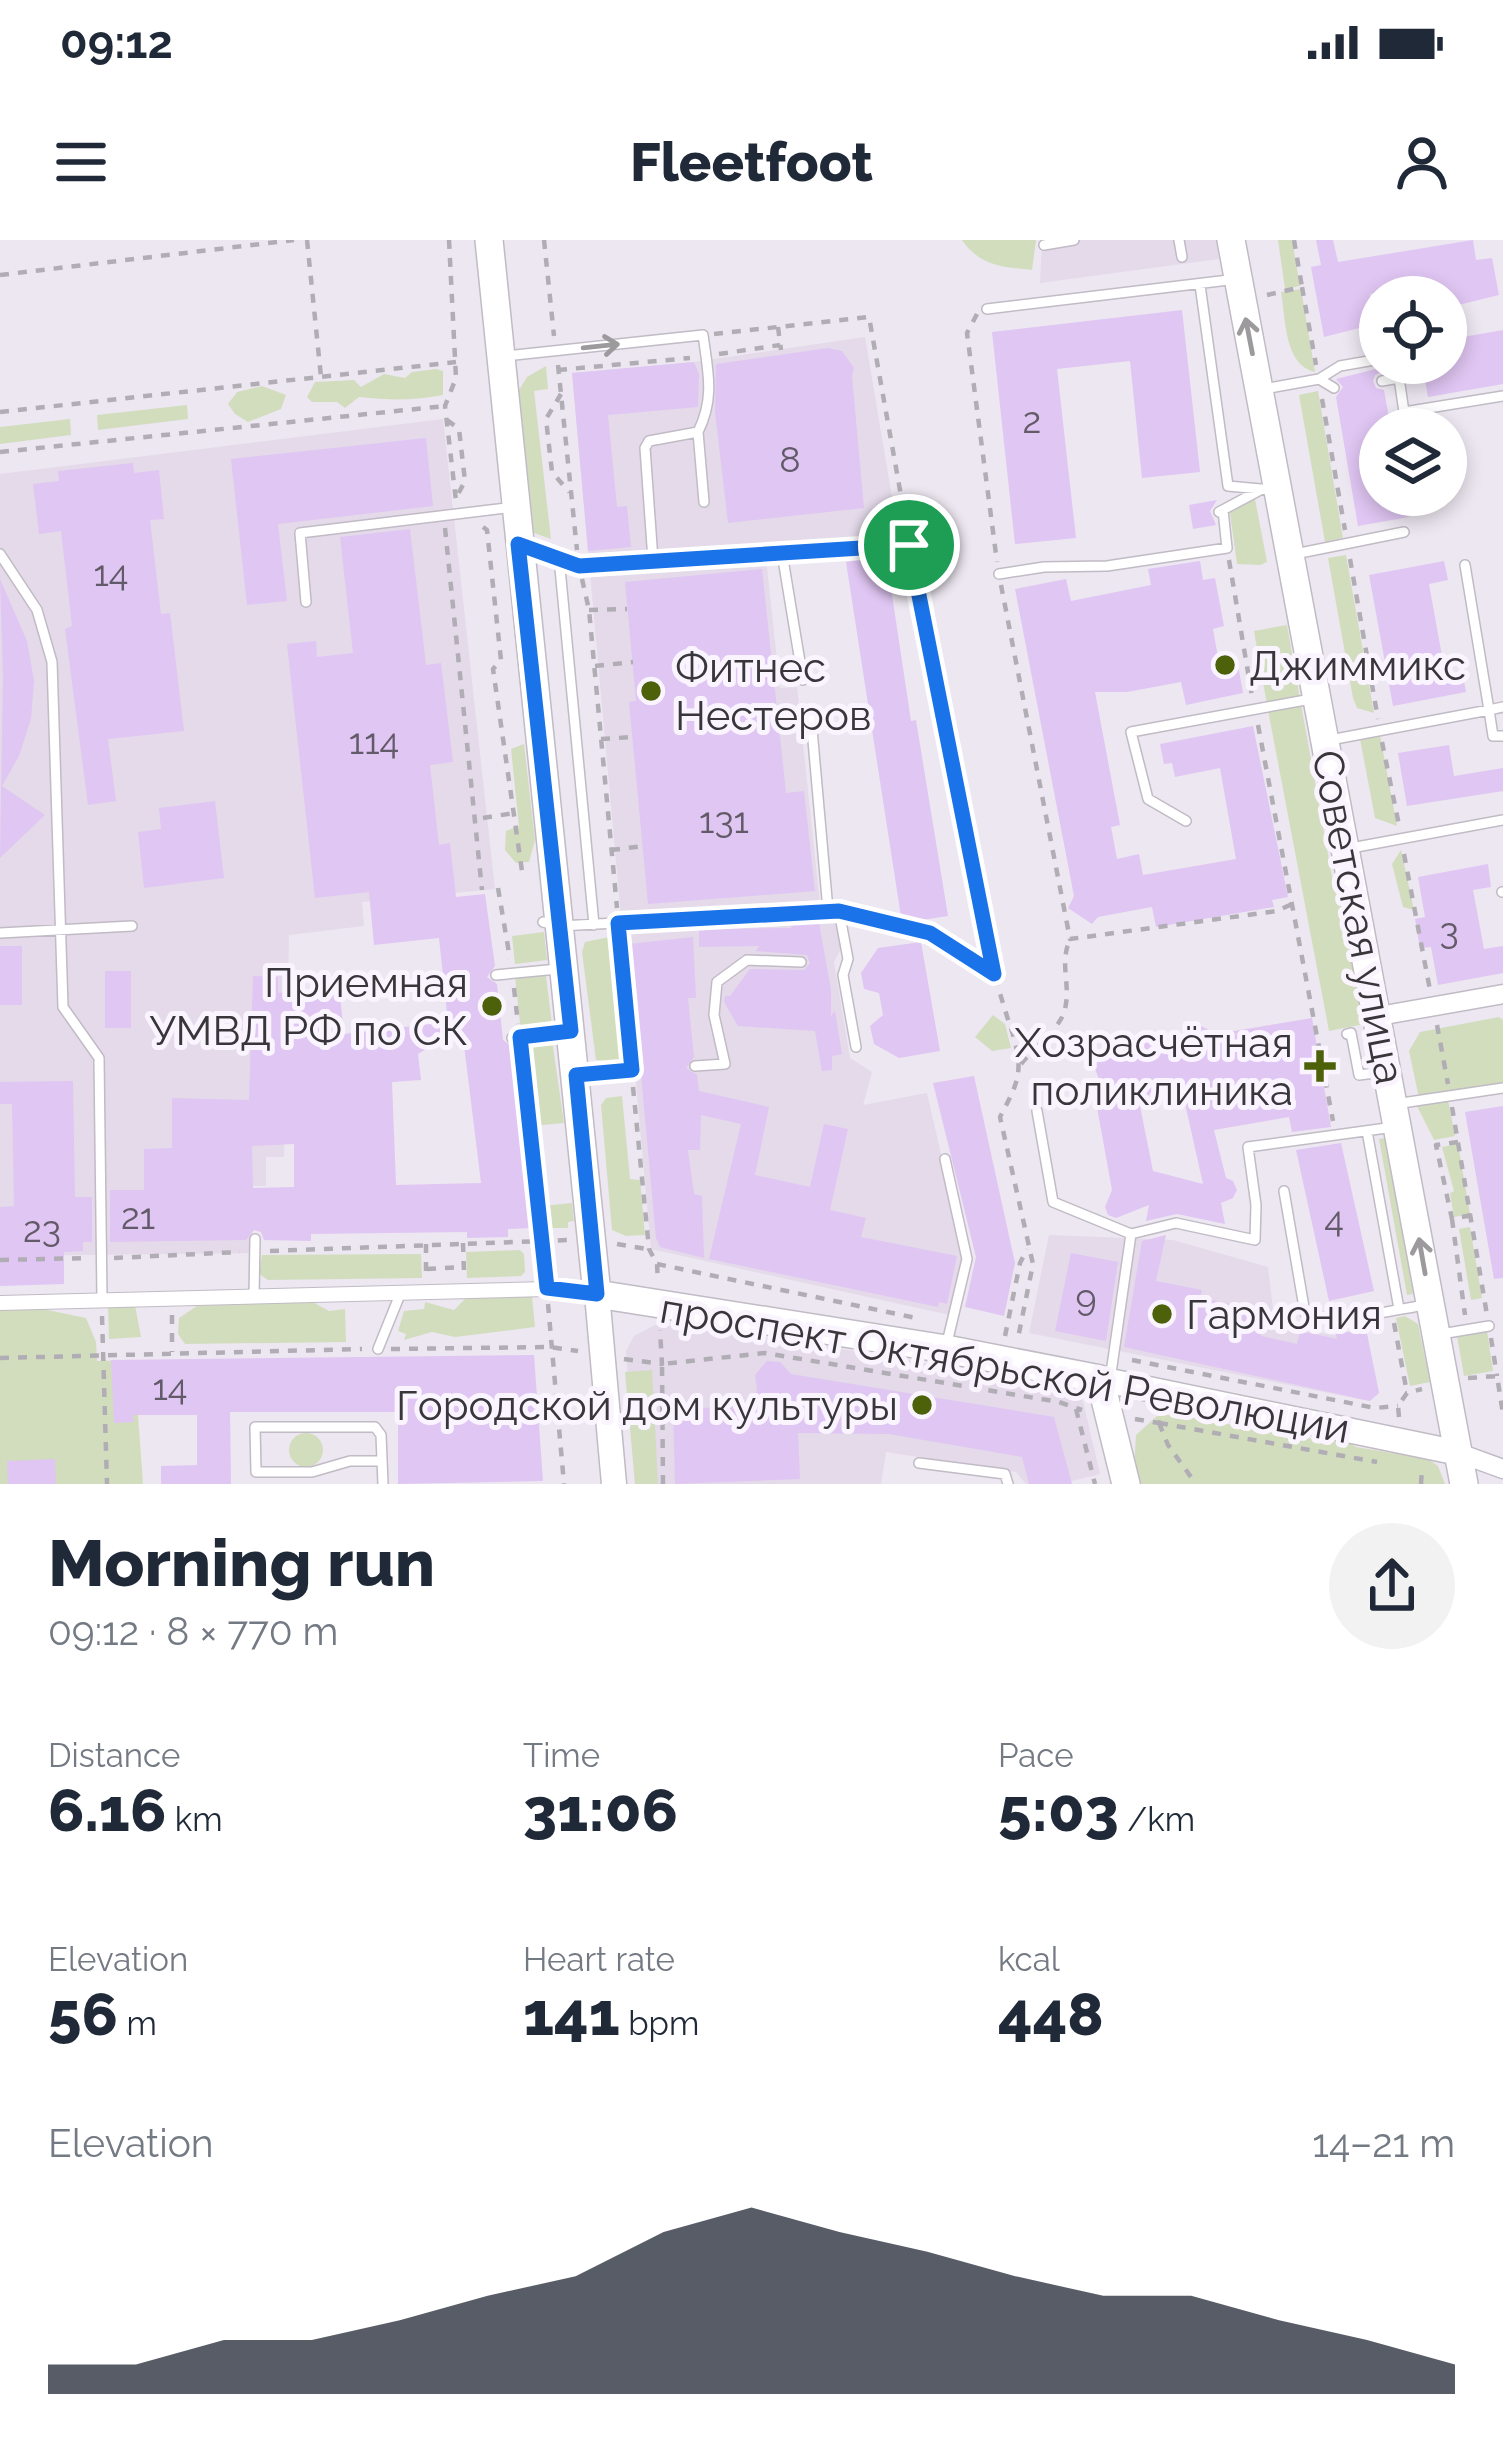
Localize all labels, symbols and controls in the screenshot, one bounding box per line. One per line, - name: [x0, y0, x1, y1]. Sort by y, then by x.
- text: 09:12: [60, 16, 173, 69]
- icon: menu: [48, 129, 114, 195]
- icon: person: [1389, 129, 1455, 195]
- text: Fleetfoot: [630, 130, 873, 194]
- map controls: [1359, 276, 1467, 516]
- button: locate: [1359, 276, 1467, 384]
- one-way arrow: [1237, 318, 1259, 357]
- one-way arrow: [581, 335, 620, 357]
- house number: 2: [1023, 399, 1041, 441]
- button: layers: [1359, 408, 1467, 516]
- house number: 8: [779, 438, 801, 480]
- pin: [858, 494, 960, 596]
- icon: arrive: [876, 512, 942, 578]
- house number: 14: [93, 552, 129, 594]
- place label: Джиммикс: [1249, 641, 1466, 690]
- place label: Фитнес Нестеров: [675, 643, 871, 740]
- marker: Джиммикс: [1212, 652, 1238, 678]
- marker: Фитнес Нестеров: [638, 678, 664, 704]
- house number: 114: [349, 720, 399, 762]
- street label: Советская улица: [1302, 746, 1415, 1088]
- house number: 131: [699, 799, 749, 841]
- house number: 3: [1439, 910, 1459, 952]
- place label: Приемная УМВД РФ по СК: [150, 958, 468, 1055]
- marker: Приемная УМВД РФ по СК: [479, 993, 505, 1019]
- place label: Хозрасчётная поликлиника: [1015, 1018, 1293, 1115]
- marker: Хозрасчётная поликлиника: [1304, 1050, 1336, 1082]
- house number: 21: [121, 1195, 155, 1237]
- house number: 4: [1324, 1198, 1344, 1240]
- house number: 23: [23, 1208, 61, 1250]
- one-way arrow: [1409, 1237, 1432, 1276]
- house number: 9: [1075, 1276, 1097, 1318]
- street label: проспект Октябрьской Революции: [656, 1284, 1353, 1453]
- place label: Гармония: [1186, 1290, 1382, 1339]
- marker: Гармония: [1149, 1301, 1175, 1327]
- house number: 14: [152, 1366, 188, 1408]
- place label: Городской дом культуры: [396, 1381, 898, 1430]
- marker: Городской дом культуры: [909, 1392, 935, 1418]
- button: share: [1329, 1523, 1455, 1649]
- text: Morning run: [48, 1524, 435, 1601]
- text: 09:12 · 8 × 770 m: [48, 1608, 338, 1654]
- text: Distance: [48, 1736, 180, 1775]
- text: Time: [523, 1736, 600, 1775]
- text: Pace: [998, 1736, 1074, 1775]
- text: 6.16: [48, 1775, 166, 1845]
- text: 31:06: [523, 1775, 678, 1845]
- text: 5:03: [998, 1775, 1119, 1845]
- text: km: [166, 1800, 223, 1839]
- text: /km: [1119, 1800, 1195, 1839]
- text: Elevation: [48, 1940, 188, 1979]
- text: Heart rate: [523, 1940, 675, 1979]
- text: kcal: [998, 1940, 1060, 1979]
- text: 56: [48, 1979, 118, 2049]
- text: 141: [523, 1979, 620, 2049]
- text: 448: [998, 1979, 1104, 2049]
- text: m: [118, 2004, 157, 2043]
- text: bpm: [620, 2004, 699, 2043]
- text: Elevation: [48, 2120, 214, 2166]
- text: 14–21 m: [1312, 2120, 1455, 2166]

